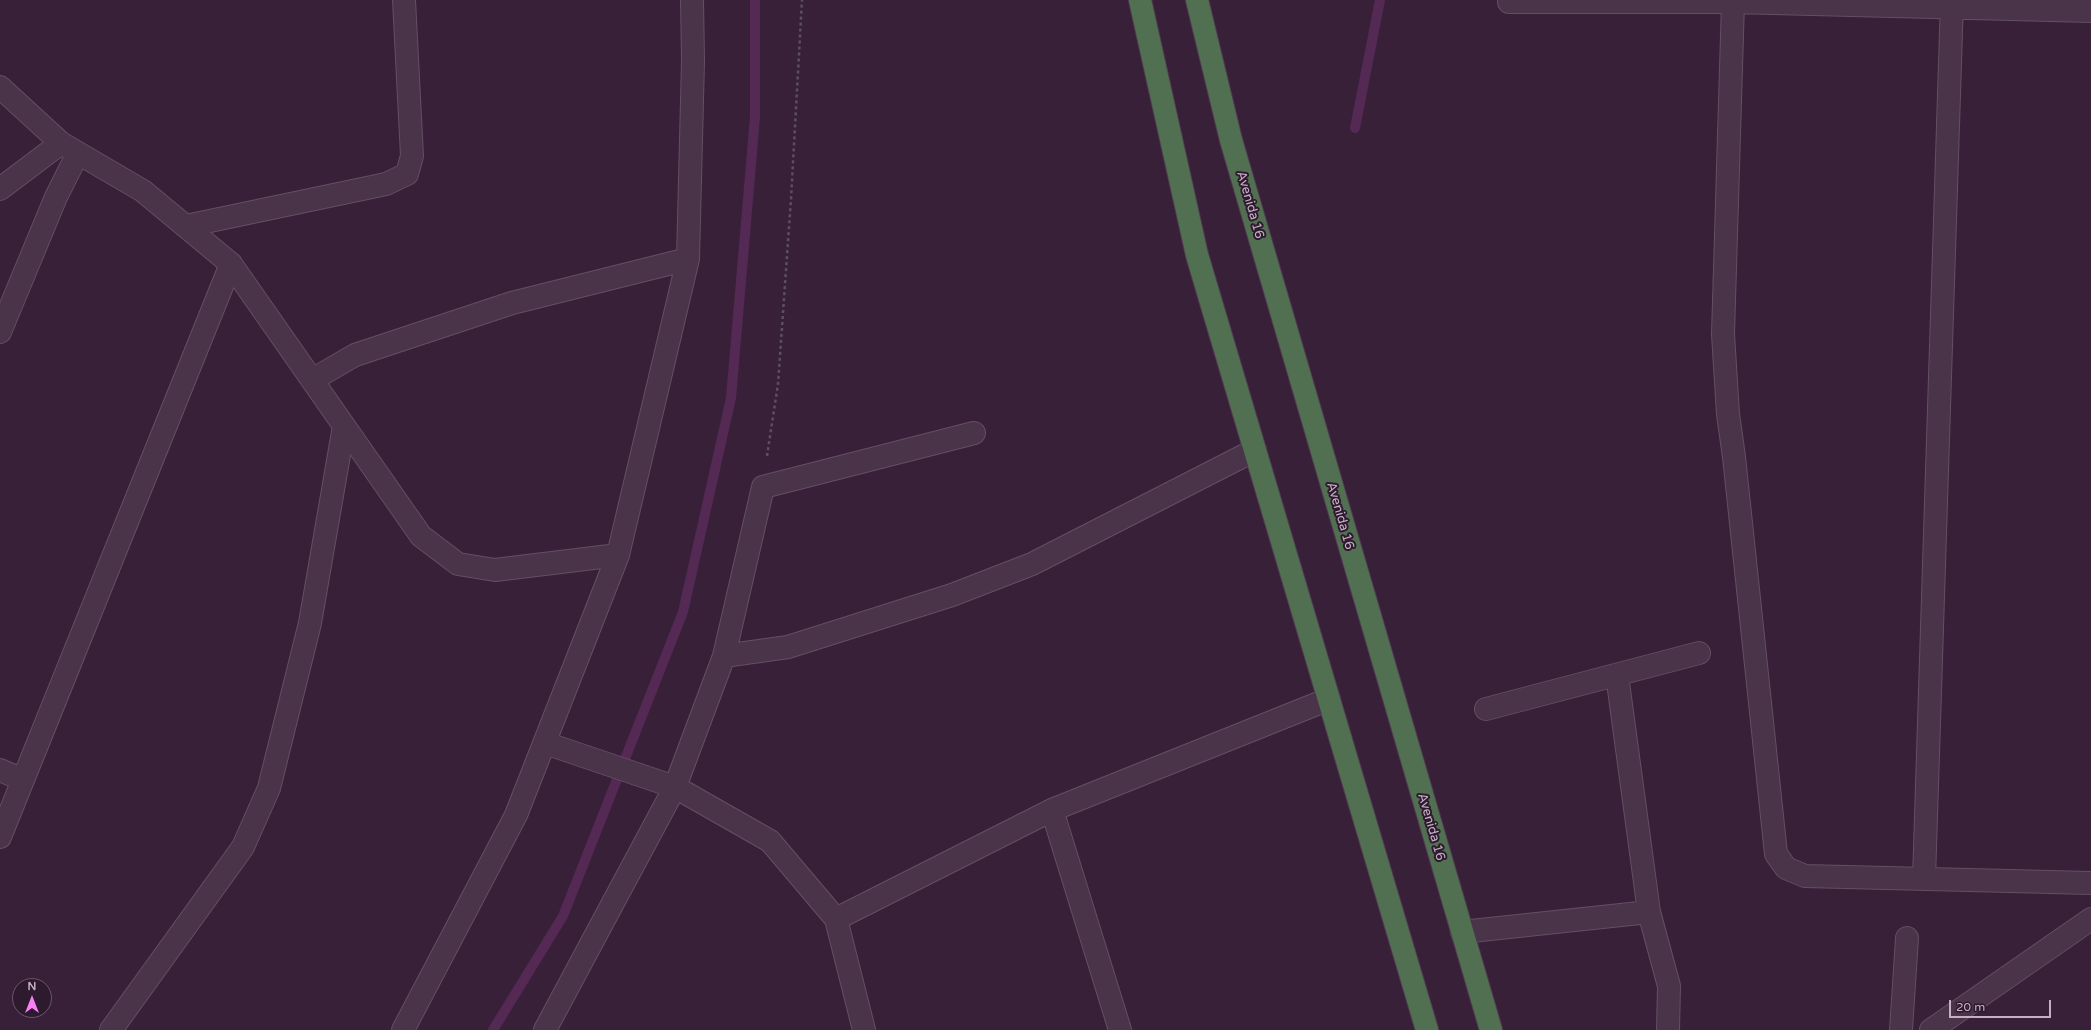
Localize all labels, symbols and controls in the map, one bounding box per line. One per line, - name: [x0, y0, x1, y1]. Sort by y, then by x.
- street label: Avenida 16: [1233, 169, 1267, 241]
- street label: Avenida 16: [1323, 480, 1357, 552]
- street label: Avenida 16: [1414, 791, 1448, 863]
- north arrow: [12, 978, 52, 1018]
- text: N: [28, 980, 36, 993]
- scale bar: [1951, 992, 2053, 1018]
- text: 20 m: [1956, 1000, 1985, 1014]

